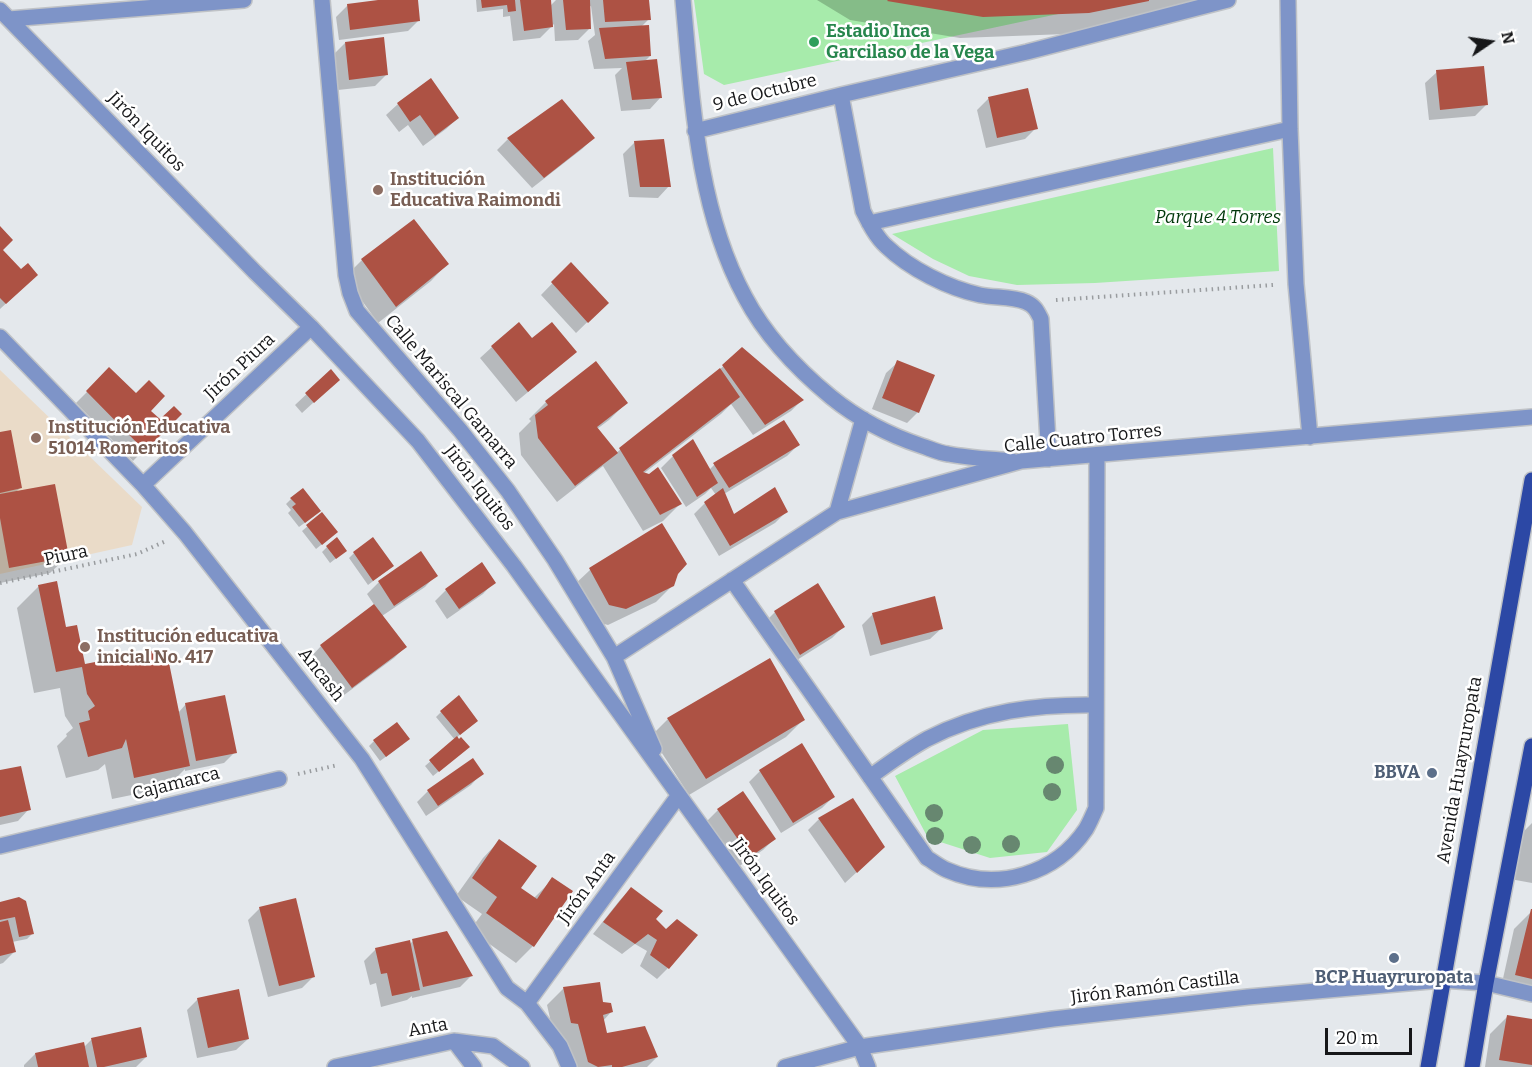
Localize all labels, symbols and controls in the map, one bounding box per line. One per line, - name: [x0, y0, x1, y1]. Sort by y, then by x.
- north arrow: [1460, 12, 1520, 72]
- place label: Estadio Inca Garcilaso de la Vega: [826, 21, 994, 63]
- text: N: [1497, 30, 1519, 46]
- marker: Estadio Inca Garcilaso de la Vega: [807, 35, 821, 49]
- street label: 9 de Octubre: [711, 70, 819, 116]
- street label: Jirón Iquitos: [103, 88, 189, 176]
- place label: Institución Educativa Raimondi: [390, 169, 561, 212]
- marker: Institución Educativa Raimondi: [371, 183, 385, 197]
- park label: Parque 4 Torres: [1155, 207, 1281, 229]
- street label: Calle Mariscal Gamarra: [380, 311, 522, 473]
- street label: Jirón Piura: [200, 329, 280, 405]
- place label: Institución Educativa 51014 Romeritos: [48, 417, 230, 460]
- street label: Calle Cuatro Torres: [1003, 420, 1163, 458]
- marker: Institución Educativa 51014 Romeritos: [29, 431, 43, 445]
- street label: Jirón Iquitos: [439, 441, 519, 535]
- street label: Piura: [42, 541, 90, 571]
- place label: Institución educativa inicial No. 417: [97, 626, 279, 668]
- marker: Institución educativa inicial No. 417: [78, 640, 92, 654]
- street label: Ancash: [293, 644, 349, 706]
- street label: Avenida Huayruropata: [1433, 675, 1487, 865]
- place label: BBVA: [1374, 762, 1420, 784]
- street label: Cajamarca: [130, 763, 222, 805]
- marker: BBVA: [1425, 766, 1439, 780]
- street label: Jirón Iquitos: [726, 834, 804, 930]
- street label: Jirón Anta: [554, 848, 620, 928]
- marker: BCP Huayruropata: [1387, 951, 1401, 965]
- street label: Jirón Ramón Castilla: [1069, 967, 1241, 1009]
- place label: BCP Huayruropata: [1315, 967, 1473, 989]
- street label: Anta: [406, 1014, 450, 1042]
- scale bar: [1328, 1016, 1415, 1054]
- text: 20 m: [1336, 1027, 1378, 1049]

